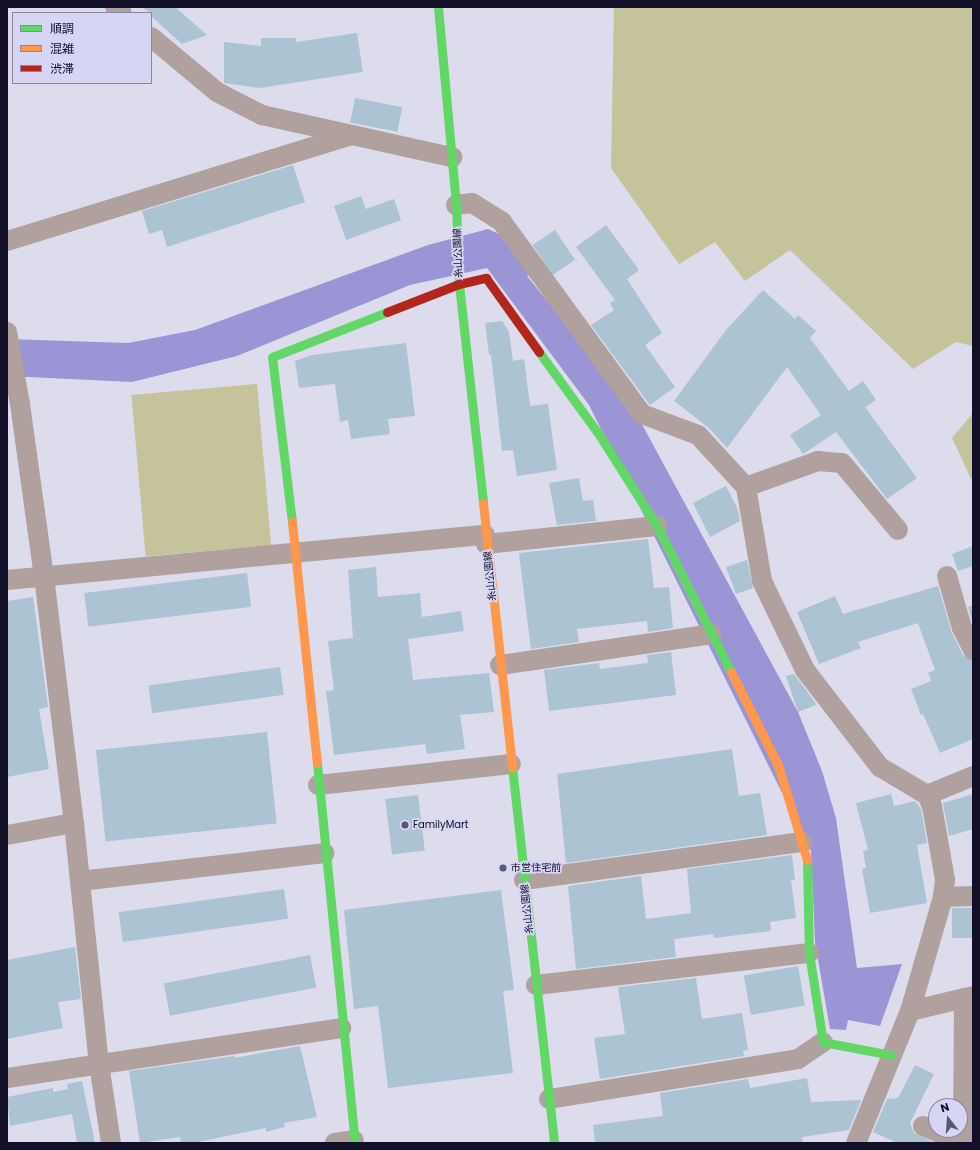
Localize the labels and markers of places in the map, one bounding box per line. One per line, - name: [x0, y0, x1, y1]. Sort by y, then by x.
- place label: FamilyMart: [413, 819, 468, 831]
- marker: FamilyMart: [400, 820, 410, 830]
- place label: 市営住宅前: [511, 862, 561, 874]
- marker: 市営住宅前: [498, 863, 508, 873]

